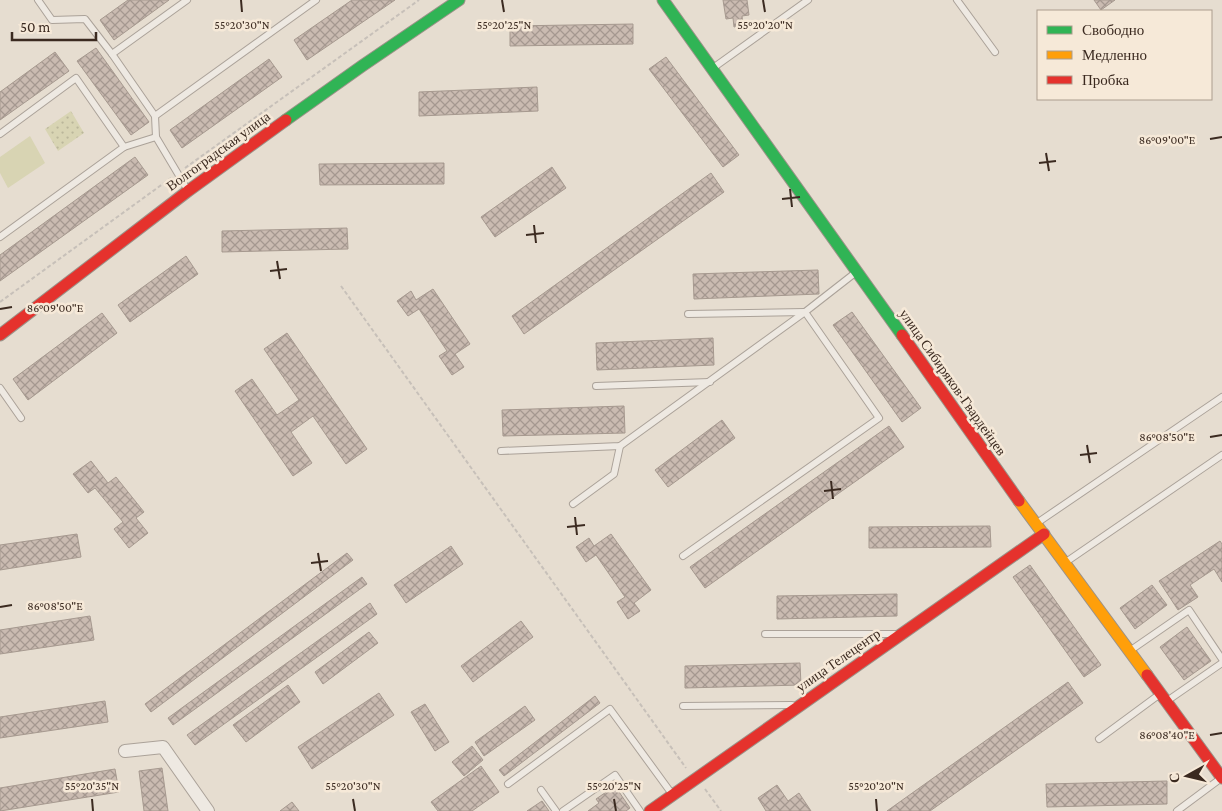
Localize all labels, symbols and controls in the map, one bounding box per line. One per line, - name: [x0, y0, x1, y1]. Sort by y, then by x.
- scale bar: [12, 10, 96, 42]
- legend: [1037, 10, 1212, 100]
- text: 55°20'30"N: [214, 18, 270, 32]
- text: 55°20'25"N: [477, 18, 531, 32]
- text: 55°20'20"N: [737, 18, 793, 32]
- text: 50 m: [20, 19, 50, 35]
- text: Свободно: [1082, 22, 1144, 38]
- text: Медленно: [1082, 47, 1147, 63]
- text: Пробка: [1082, 72, 1130, 88]
- street label: Волгоградская улица: [163, 108, 274, 194]
- text: 86°09'00"E: [1139, 133, 1196, 147]
- text: 86°09'00"E: [27, 301, 84, 315]
- street label: улица Сибиряков-Гвардейцев: [896, 306, 1010, 459]
- text: 86°08'50"E: [1139, 430, 1195, 444]
- text: 86°08'50"E: [27, 599, 83, 613]
- street label: улица Телецентр: [793, 625, 883, 695]
- text: 86°08'40"E: [1139, 728, 1195, 742]
- north arrow: [1162, 751, 1212, 801]
- text: С: [1165, 772, 1183, 784]
- text: 55°20'35"N: [65, 779, 119, 793]
- text: 55°20'30"N: [325, 779, 381, 793]
- text: 55°20'25"N: [587, 779, 641, 793]
- text: 55°20'20"N: [848, 779, 904, 793]

